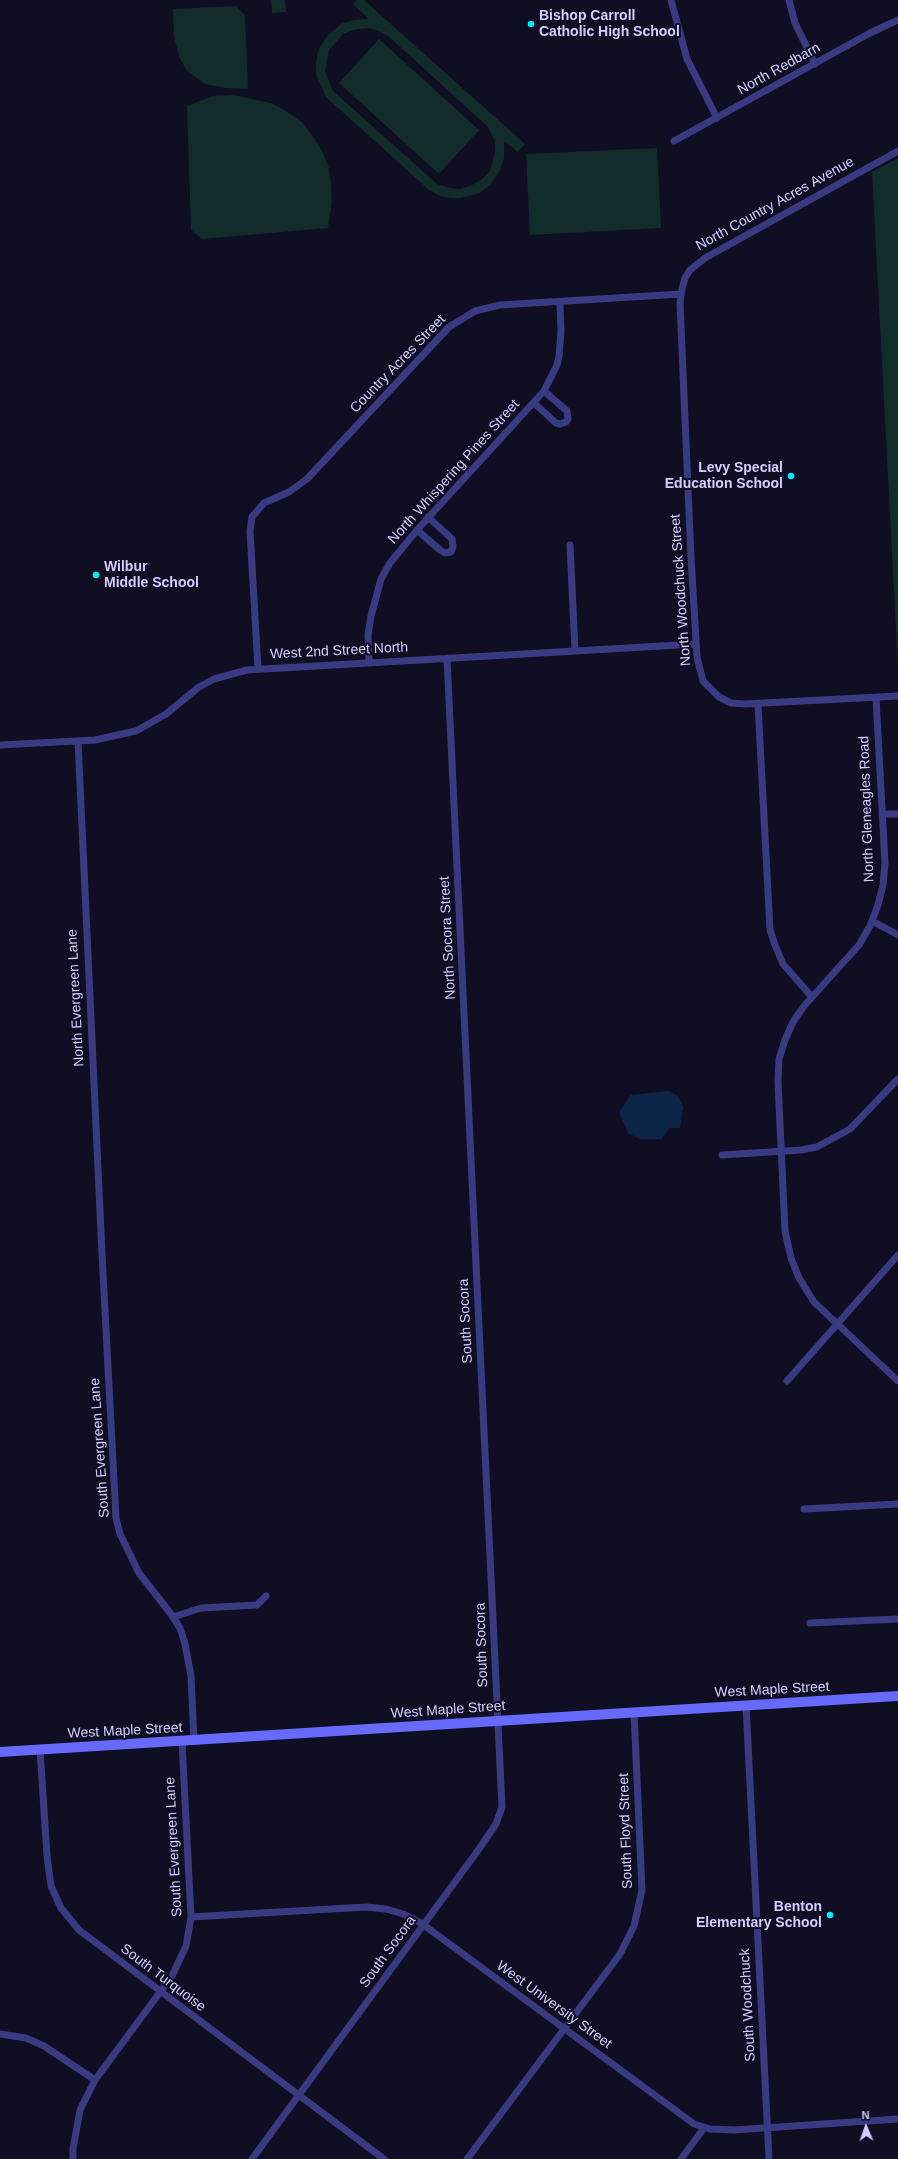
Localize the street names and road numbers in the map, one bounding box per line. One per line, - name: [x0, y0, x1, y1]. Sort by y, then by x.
- street label: North Redbarn: [735, 39, 823, 99]
- street label: North Country Acres Avenue: [693, 154, 857, 254]
- street label: Country Acres Street: [347, 311, 449, 417]
- street label: North Whispering Pines Street: [385, 396, 523, 548]
- street label: North Woodchuck Street: [667, 513, 695, 667]
- street label: West 2nd Street North: [270, 639, 408, 663]
- street label: North Gleneagles Road: [856, 736, 878, 882]
- street label: North Socora Street: [436, 876, 460, 1000]
- street label: North Evergreen Lane: [64, 929, 88, 1067]
- street label: South Socora: [455, 1278, 477, 1364]
- street label: South Evergreen Lane: [87, 1378, 113, 1518]
- street label: South Socora: [472, 1602, 492, 1688]
- street label: West Maple Street: [714, 1679, 830, 1701]
- street label: West Maple Street: [390, 1698, 506, 1722]
- street label: West Maple Street: [67, 1720, 183, 1742]
- street label: South Floyd Street: [616, 1773, 636, 1889]
- street label: South Evergreen Lane: [162, 1777, 186, 1917]
- street label: South Socora: [356, 1913, 420, 1991]
- street label: South Turquoise: [117, 1941, 209, 2015]
- street label: South Woodchuck: [737, 1948, 759, 2062]
- street label: West University Street: [493, 1958, 615, 2052]

